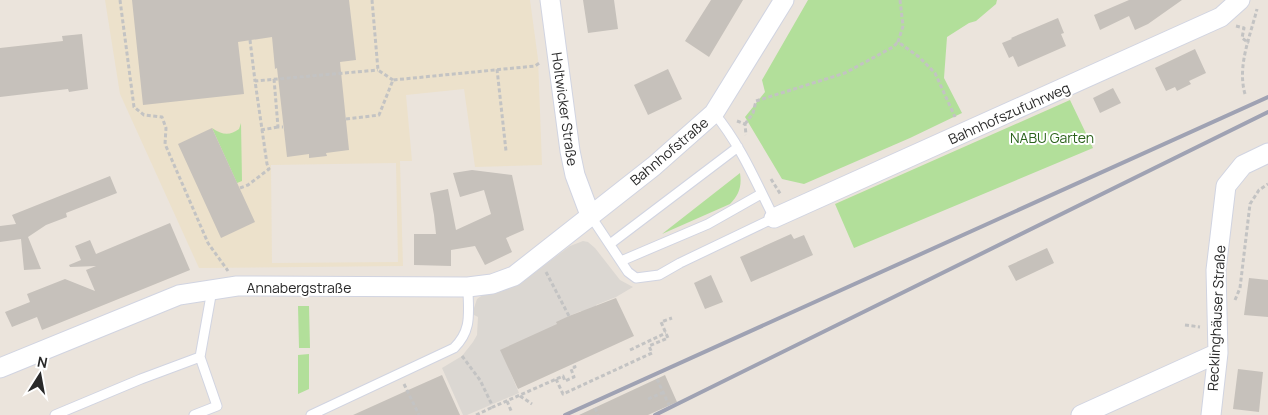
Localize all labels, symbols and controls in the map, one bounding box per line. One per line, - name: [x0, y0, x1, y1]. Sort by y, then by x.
- street label: Holtwicker Straße: [548, 51, 582, 167]
- street label: Bahnhofszufuhrweg: [945, 78, 1073, 148]
- street label: Bahnhofstraße: [626, 113, 712, 189]
- park label: NABU Garten: [1010, 128, 1094, 147]
- street label: Recklinghäuser Straße: [1203, 245, 1229, 391]
- street label: Annabergstraße: [247, 278, 351, 297]
- north arrow: [15, 350, 65, 400]
- text: N: [36, 351, 49, 372]

